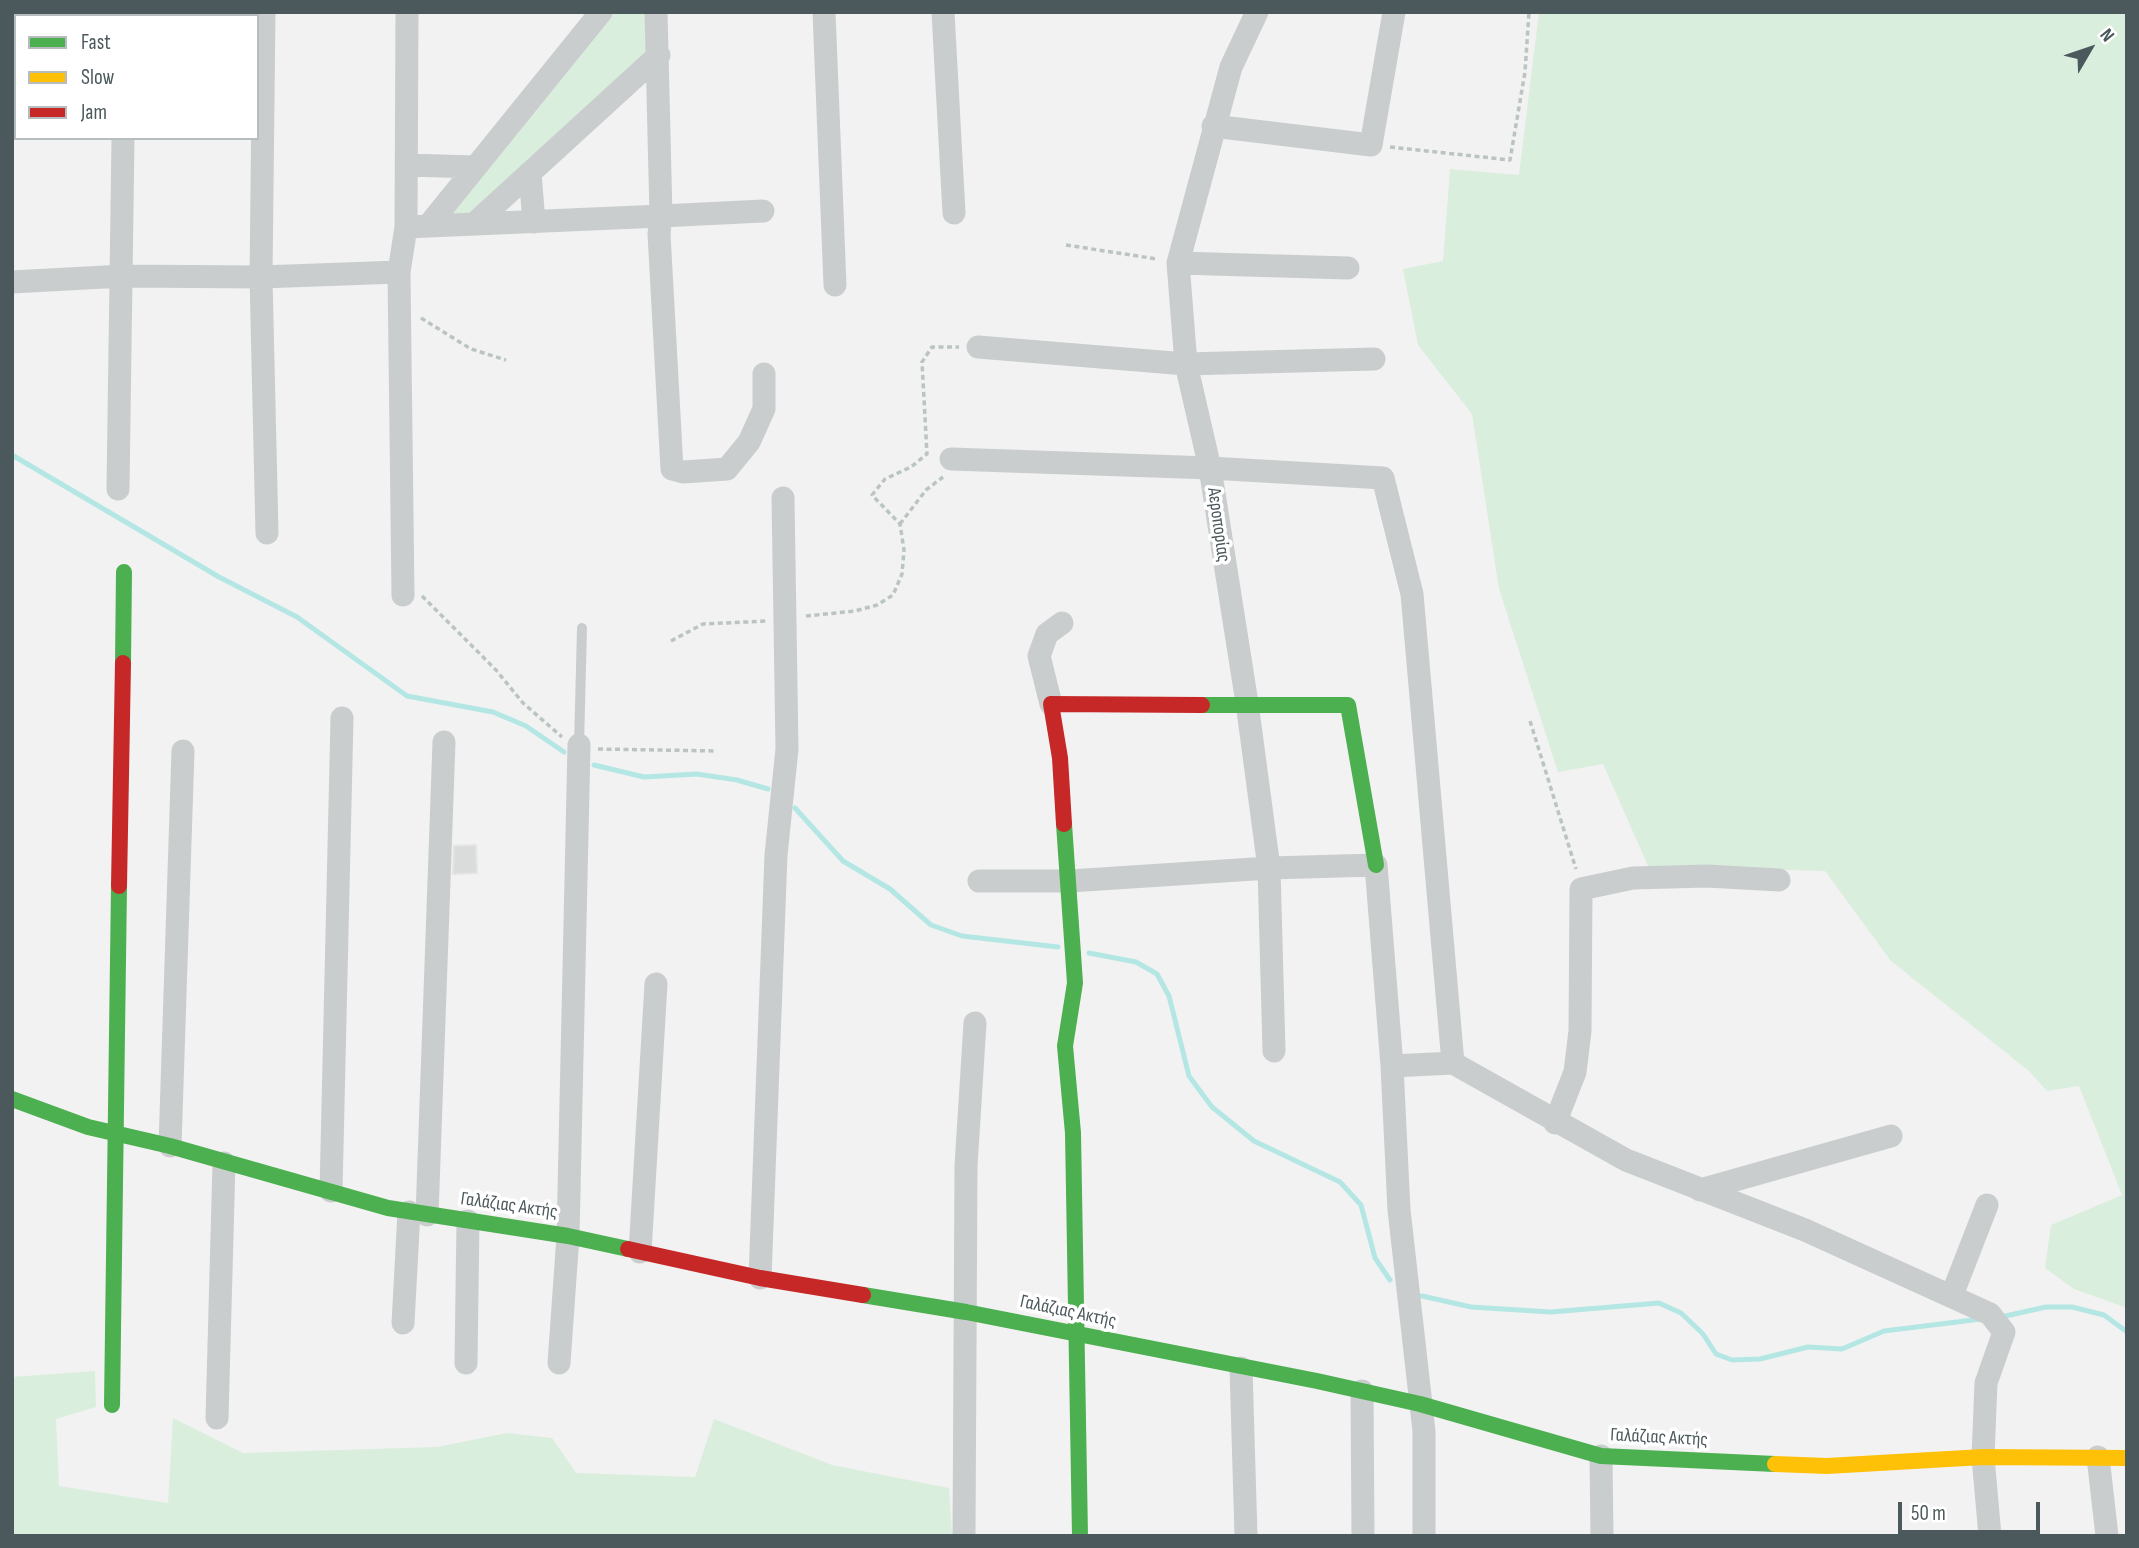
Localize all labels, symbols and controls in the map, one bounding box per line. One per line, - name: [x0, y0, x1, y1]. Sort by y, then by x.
- legend: [14, 14, 259, 140]
- north arrow: [2055, 14, 2125, 84]
- text: N: [2095, 24, 2119, 47]
- text: Fast: [81, 30, 111, 55]
- text: Slow: [81, 65, 114, 90]
- text: Jam: [81, 100, 107, 125]
- street label: Αεροπορίας: [1202, 486, 1234, 564]
- street label: Γαλάζιας Ακτής: [459, 1188, 559, 1224]
- street label: Γαλάζιας Ακτής: [1018, 1291, 1118, 1333]
- street label: Γαλάζιας Ακτής: [1610, 1424, 1708, 1452]
- scale bar: [1901, 1488, 2043, 1532]
- text: 50 m: [1911, 1501, 1946, 1526]

